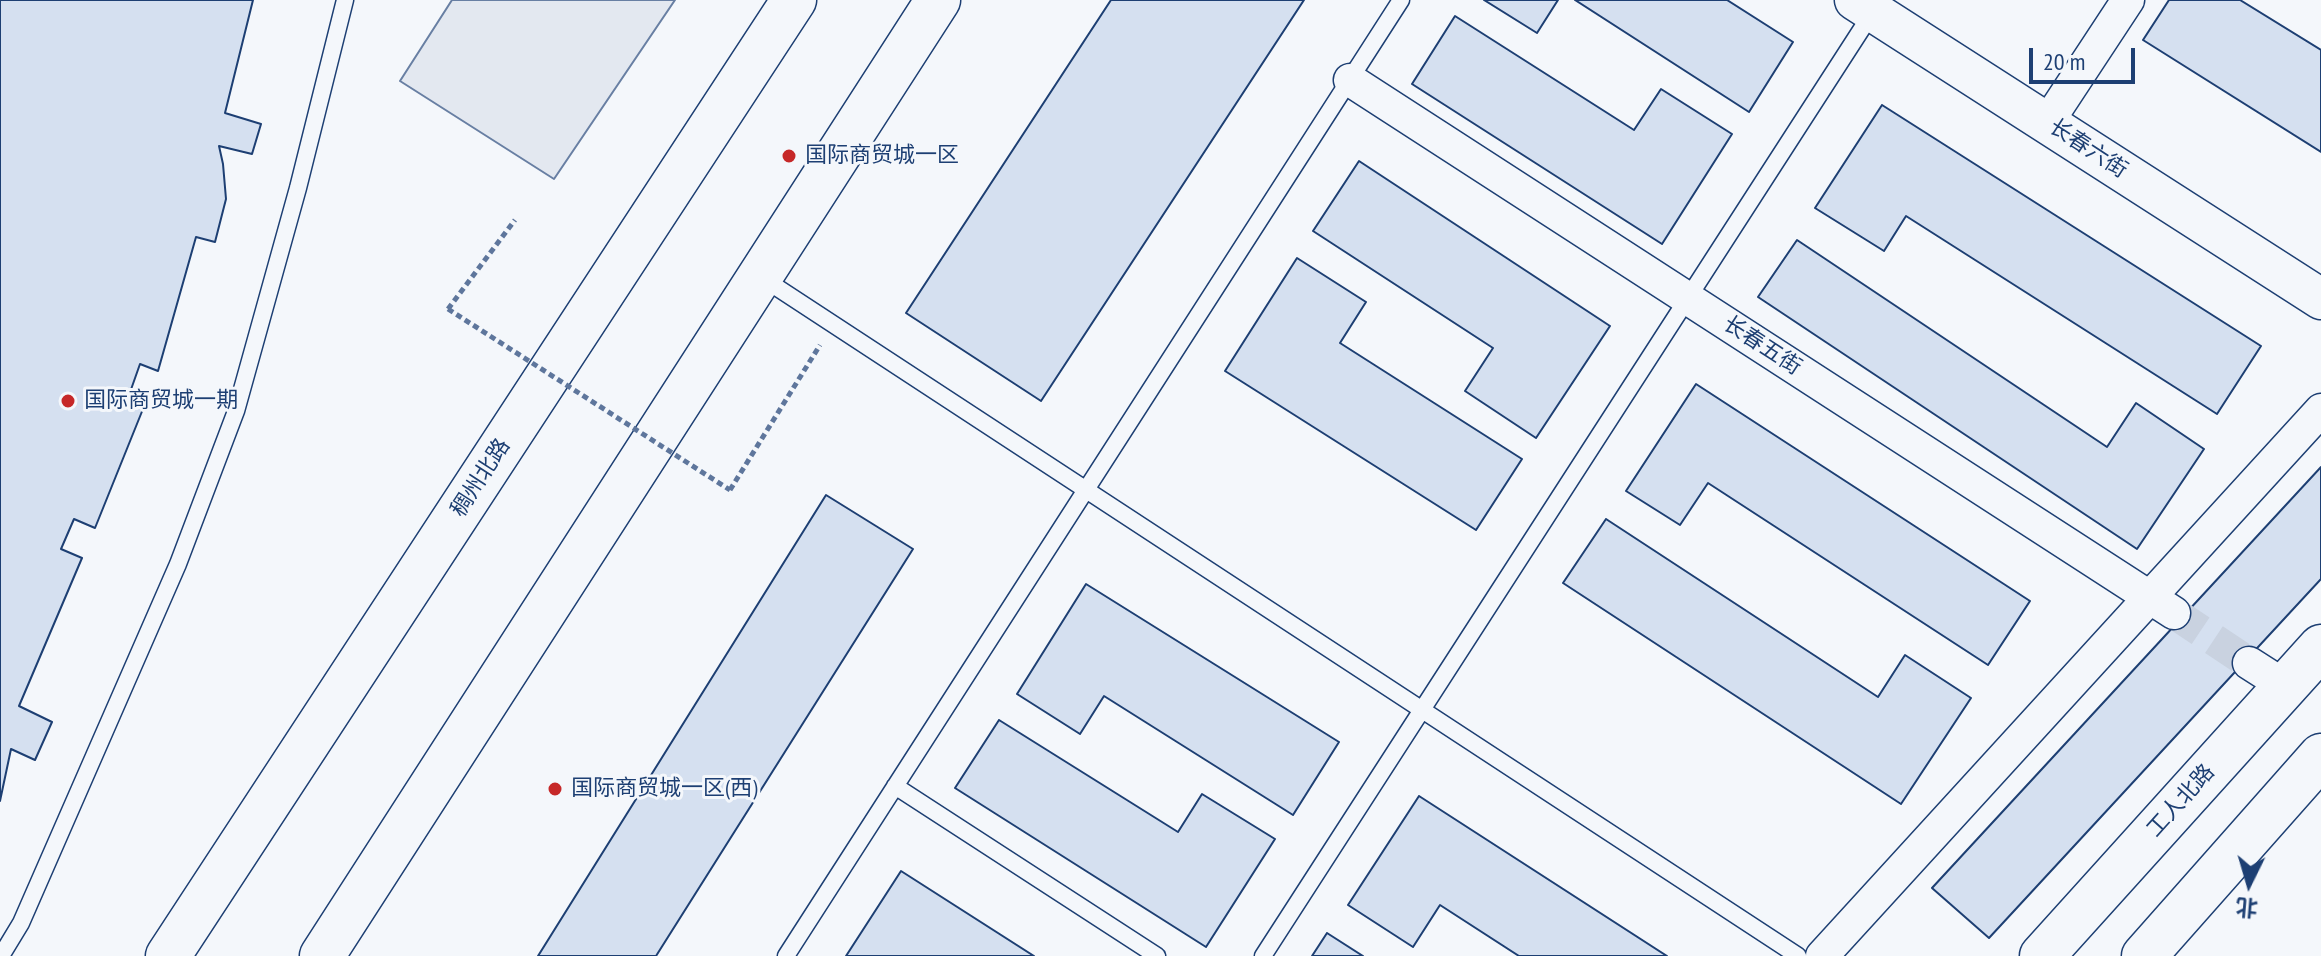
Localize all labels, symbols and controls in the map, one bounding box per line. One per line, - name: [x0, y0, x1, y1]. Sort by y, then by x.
- scale bar: [2033, 32, 2139, 82]
- text: 20 m: [2043, 46, 2085, 77]
- street label: 长春六街: [2044, 114, 2132, 184]
- place label: 国际商贸城一区: [805, 143, 959, 169]
- marker: 国际商贸城一区: [780, 147, 798, 165]
- street label: 长春五街: [1718, 311, 1806, 381]
- place label: 国际商贸城一期: [84, 388, 238, 414]
- marker: 国际商贸城一期: [59, 392, 77, 410]
- street label: 稠州北路: [446, 434, 516, 522]
- street label: 工人北路: [2142, 759, 2220, 843]
- place label: 国际商贸城一区(西): [571, 776, 757, 802]
- marker: 国际商贸城一区(西): [546, 780, 564, 798]
- north arrow: [2209, 844, 2289, 924]
- text: 北: [2235, 893, 2259, 923]

